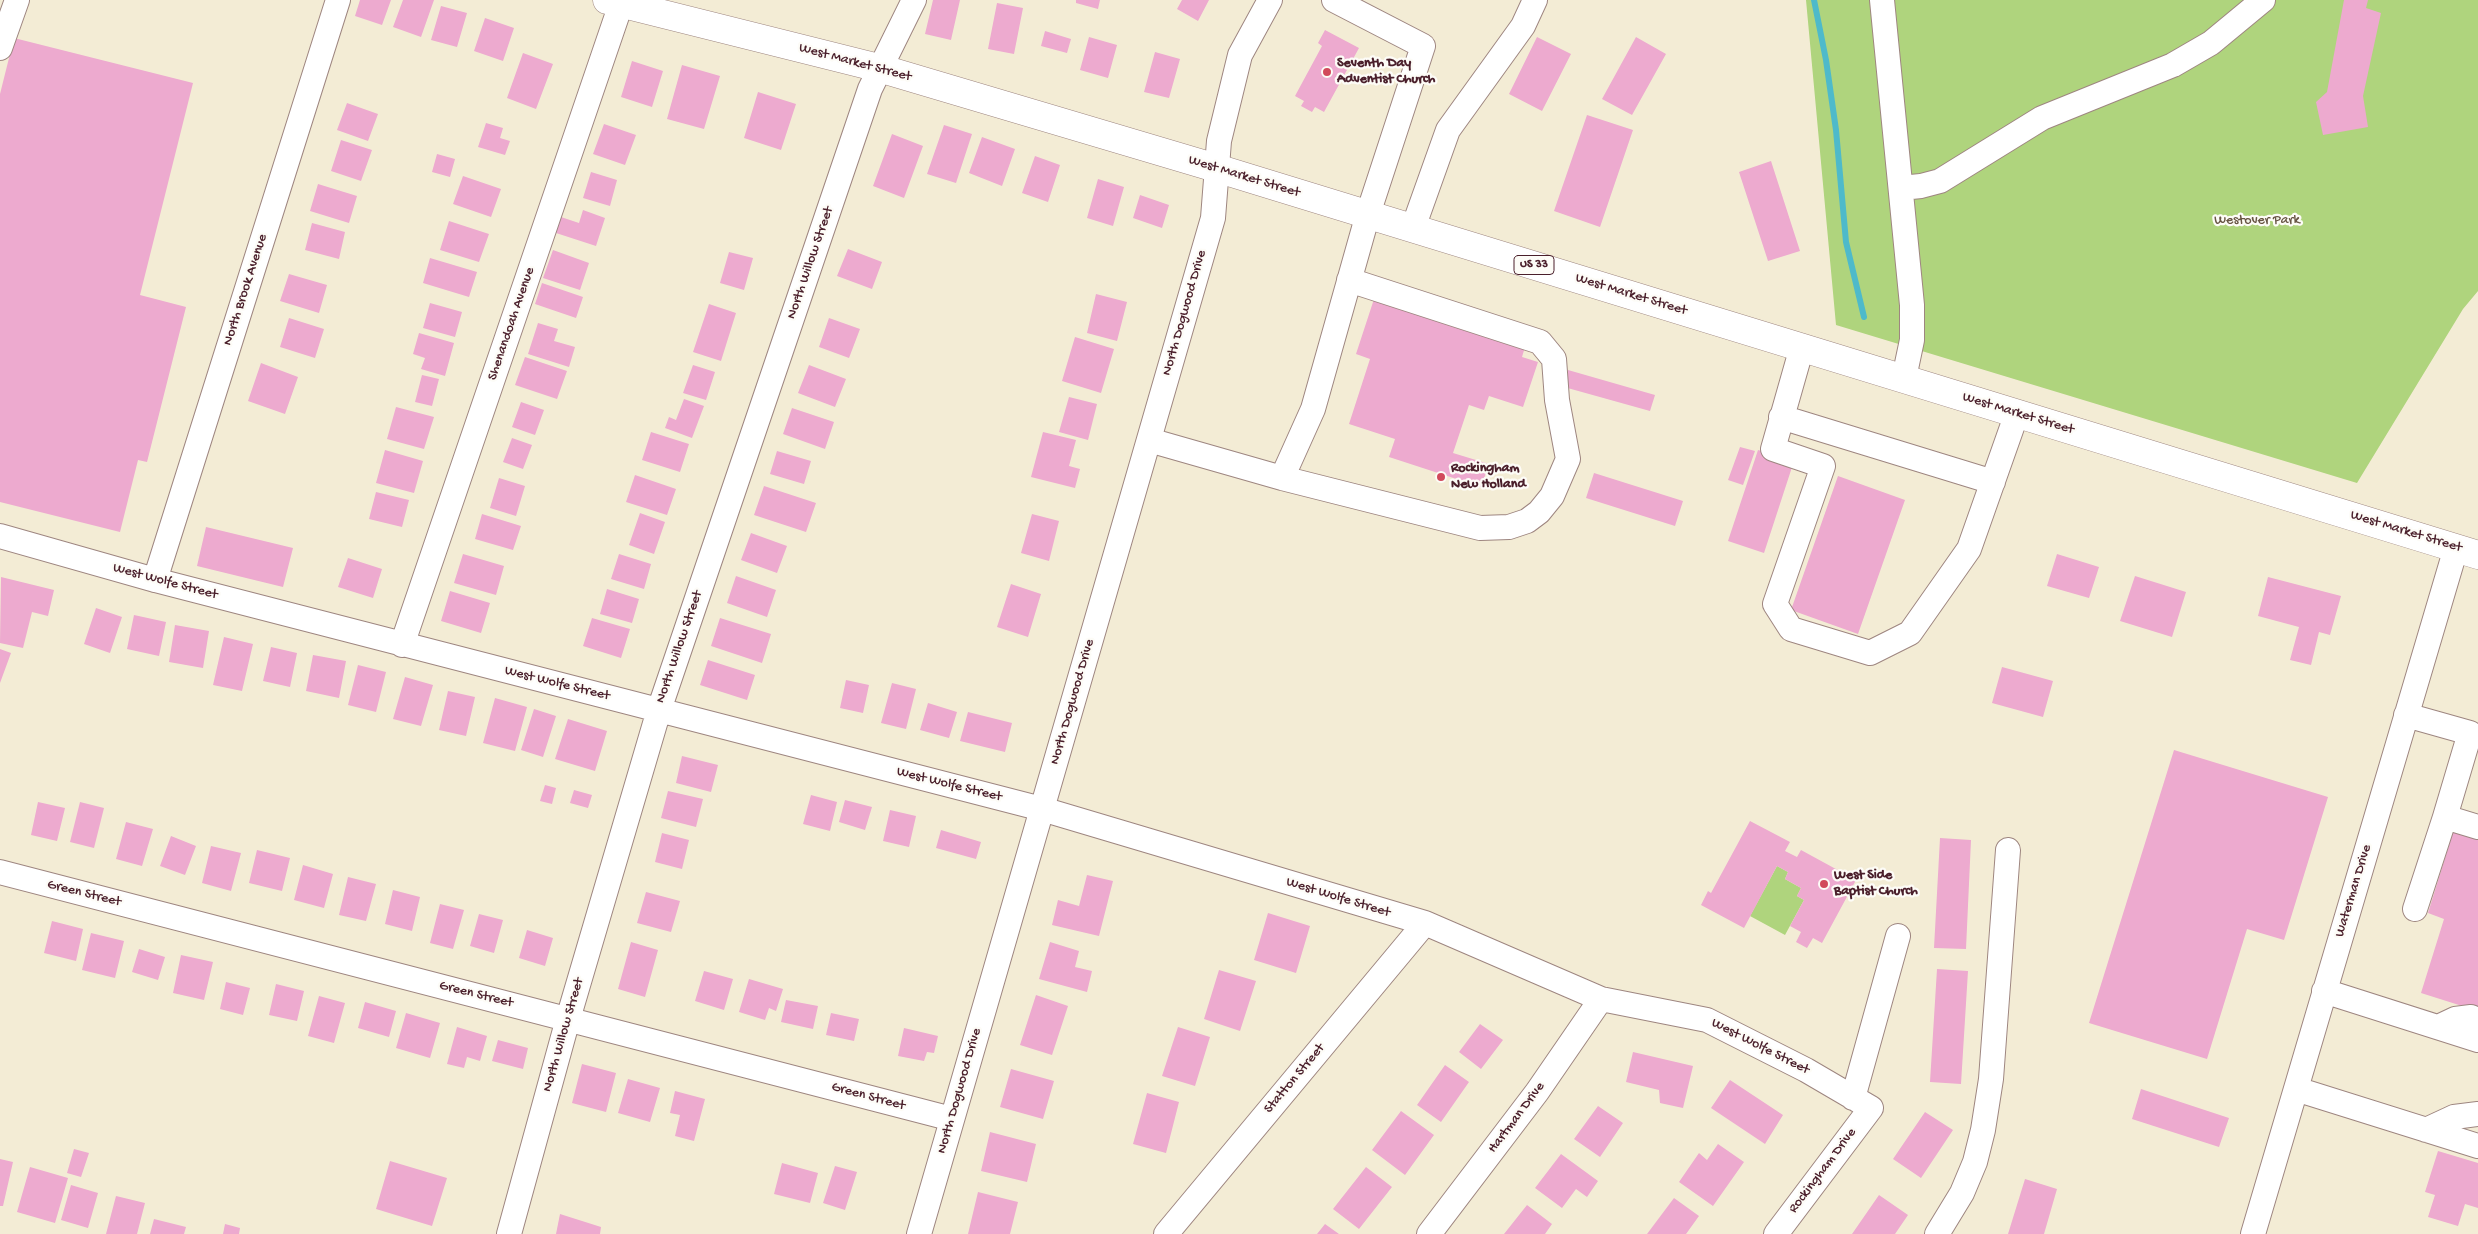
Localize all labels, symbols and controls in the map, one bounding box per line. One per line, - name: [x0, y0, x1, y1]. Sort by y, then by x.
- street label: West Market Street: [797, 40, 913, 86]
- place label: Seventh Day Adventist Church: [1337, 56, 1435, 88]
- marker: Seventh Day Adventist Church: [1321, 66, 1333, 78]
- street label: West Market Street: [1186, 152, 1302, 202]
- street label: North Willow Street: [784, 205, 838, 321]
- park label: Westover Park: [2214, 213, 2300, 229]
- street label: North Brook Avenue: [220, 232, 272, 348]
- street label: North Dogwood Drive: [1159, 248, 1211, 378]
- road number: US 33: [1514, 256, 1554, 274]
- street label: Shenandoah Avenue: [485, 265, 539, 383]
- street label: West Market Street: [1573, 270, 1689, 320]
- street label: West Market Street: [1960, 389, 2076, 439]
- place label: Rockingham New Holland: [1451, 461, 1526, 494]
- marker: Rockingham New Holland: [1435, 471, 1447, 483]
- street label: West Market Street: [2348, 507, 2464, 557]
- street label: West Wolfe Street: [111, 560, 219, 604]
- street label: North Willow Street: [653, 589, 707, 705]
- street label: North Dogwood Drive: [1047, 637, 1099, 767]
- street label: West Wolfe Street: [503, 663, 611, 705]
- street label: West Wolfe Street: [895, 764, 1003, 806]
- street label: Waterman Drive: [2332, 843, 2376, 939]
- place label: West Side Baptist Church: [1834, 868, 1918, 900]
- street label: West Wolfe Street: [1284, 874, 1392, 922]
- street label: Green Street: [45, 877, 123, 911]
- marker: West Side Baptist Church: [1818, 878, 1830, 890]
- street label: North Willow Street: [540, 976, 588, 1094]
- street label: Green Street: [437, 978, 515, 1012]
- street label: West Wolfe Street: [1708, 1015, 1812, 1079]
- street label: North Dogwood Drive: [934, 1026, 986, 1156]
- street label: Statton Street: [1261, 1041, 1329, 1117]
- street label: Green Street: [829, 1079, 907, 1115]
- street label: Hartman Drive: [1485, 1079, 1549, 1157]
- street label: Rockingham Drive: [1786, 1125, 1860, 1217]

